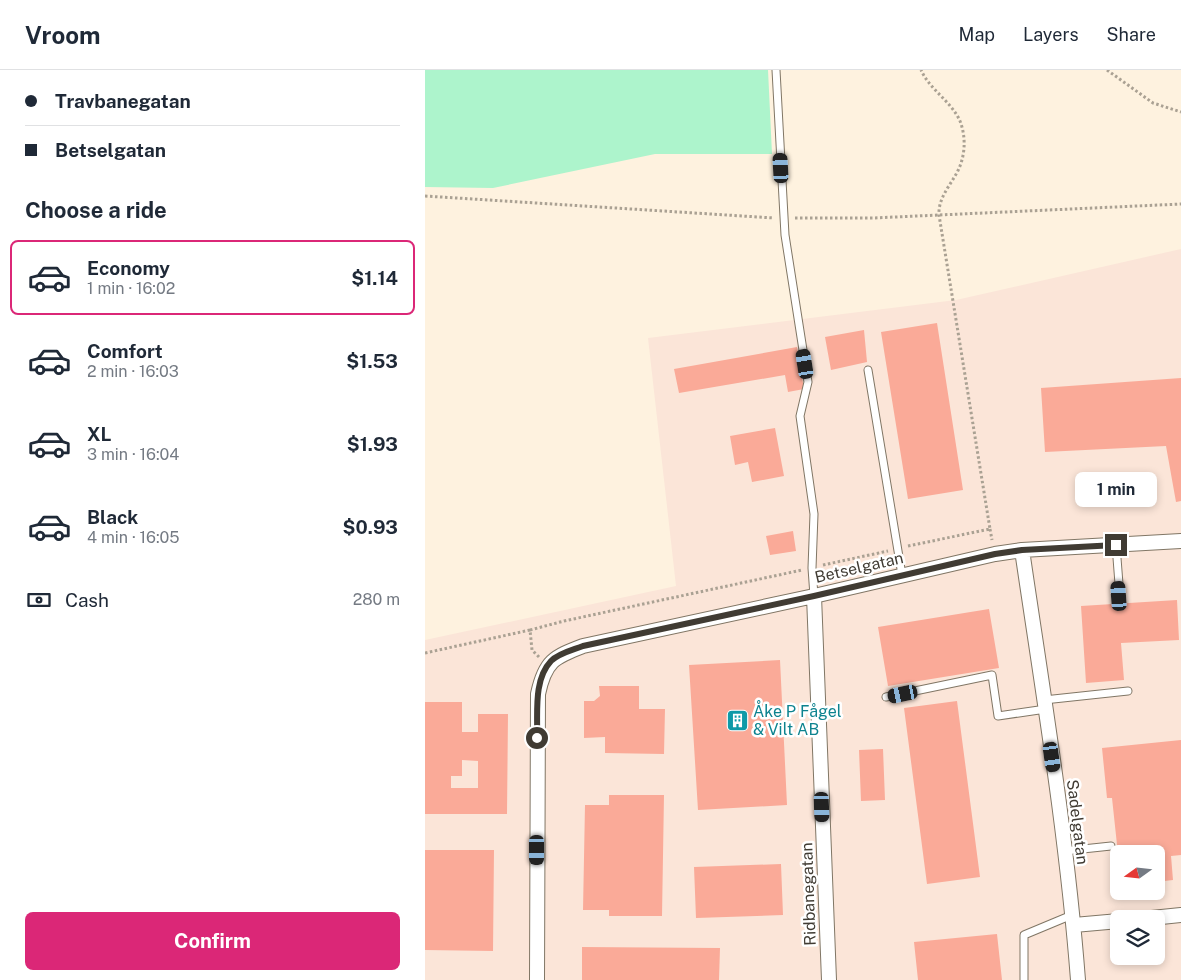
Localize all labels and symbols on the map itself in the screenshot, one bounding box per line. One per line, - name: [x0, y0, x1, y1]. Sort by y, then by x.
- car: [772, 153, 789, 183]
- car: [795, 348, 814, 380]
- callout: 1 min: [1075, 472, 1157, 508]
- route end: [1105, 534, 1127, 556]
- street label: Betselgatan: [813, 548, 905, 587]
- car: [1110, 581, 1127, 611]
- car: [886, 684, 919, 704]
- place label: Åke P Fågel & Vilt AB: [753, 700, 842, 739]
- building icon: Åke P Fågel & Vilt AB: [725, 708, 749, 732]
- route start: [526, 727, 548, 749]
- car: [1042, 741, 1061, 773]
- street label: Sadelgatan: [1063, 778, 1092, 866]
- car: [813, 792, 830, 822]
- car: [529, 835, 544, 865]
- street label: Ridbanegatan: [797, 842, 820, 946]
- north arrow: [1110, 845, 1165, 900]

